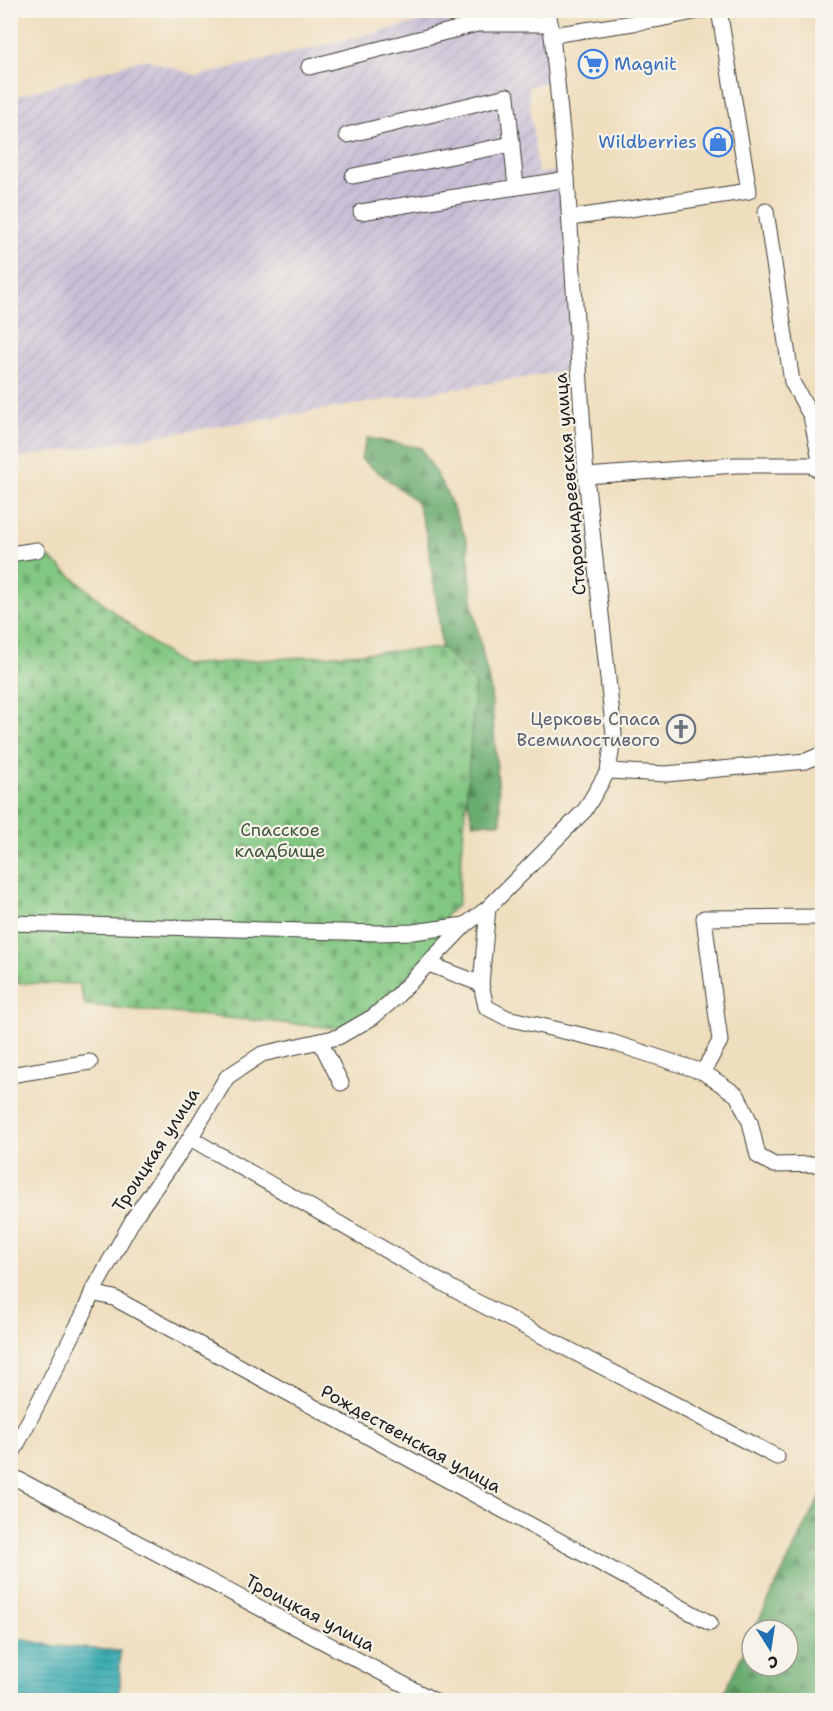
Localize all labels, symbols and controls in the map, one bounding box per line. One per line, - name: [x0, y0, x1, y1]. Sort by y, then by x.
- supermarket icon: Magnit: [577, 48, 609, 80]
- place label: Magnit: [614, 52, 677, 76]
- shop icon: Wildberries: [702, 126, 734, 158]
- place label: Wildberries: [598, 130, 697, 154]
- street label: Староандреевская улица: [548, 372, 592, 596]
- place label: Церковь Спаса Всемилостивого: [516, 707, 660, 752]
- church icon: Церковь Спаса Всемилостивого: [665, 713, 697, 745]
- park label: Спасское кладбище: [234, 818, 326, 863]
- street label: Троицкая улица: [107, 1083, 205, 1217]
- street label: Рождественская улица: [316, 1379, 506, 1499]
- street label: Троицкая улица: [241, 1569, 379, 1657]
- north arrow: [740, 1618, 800, 1678]
- text: С: [766, 1651, 780, 1674]

